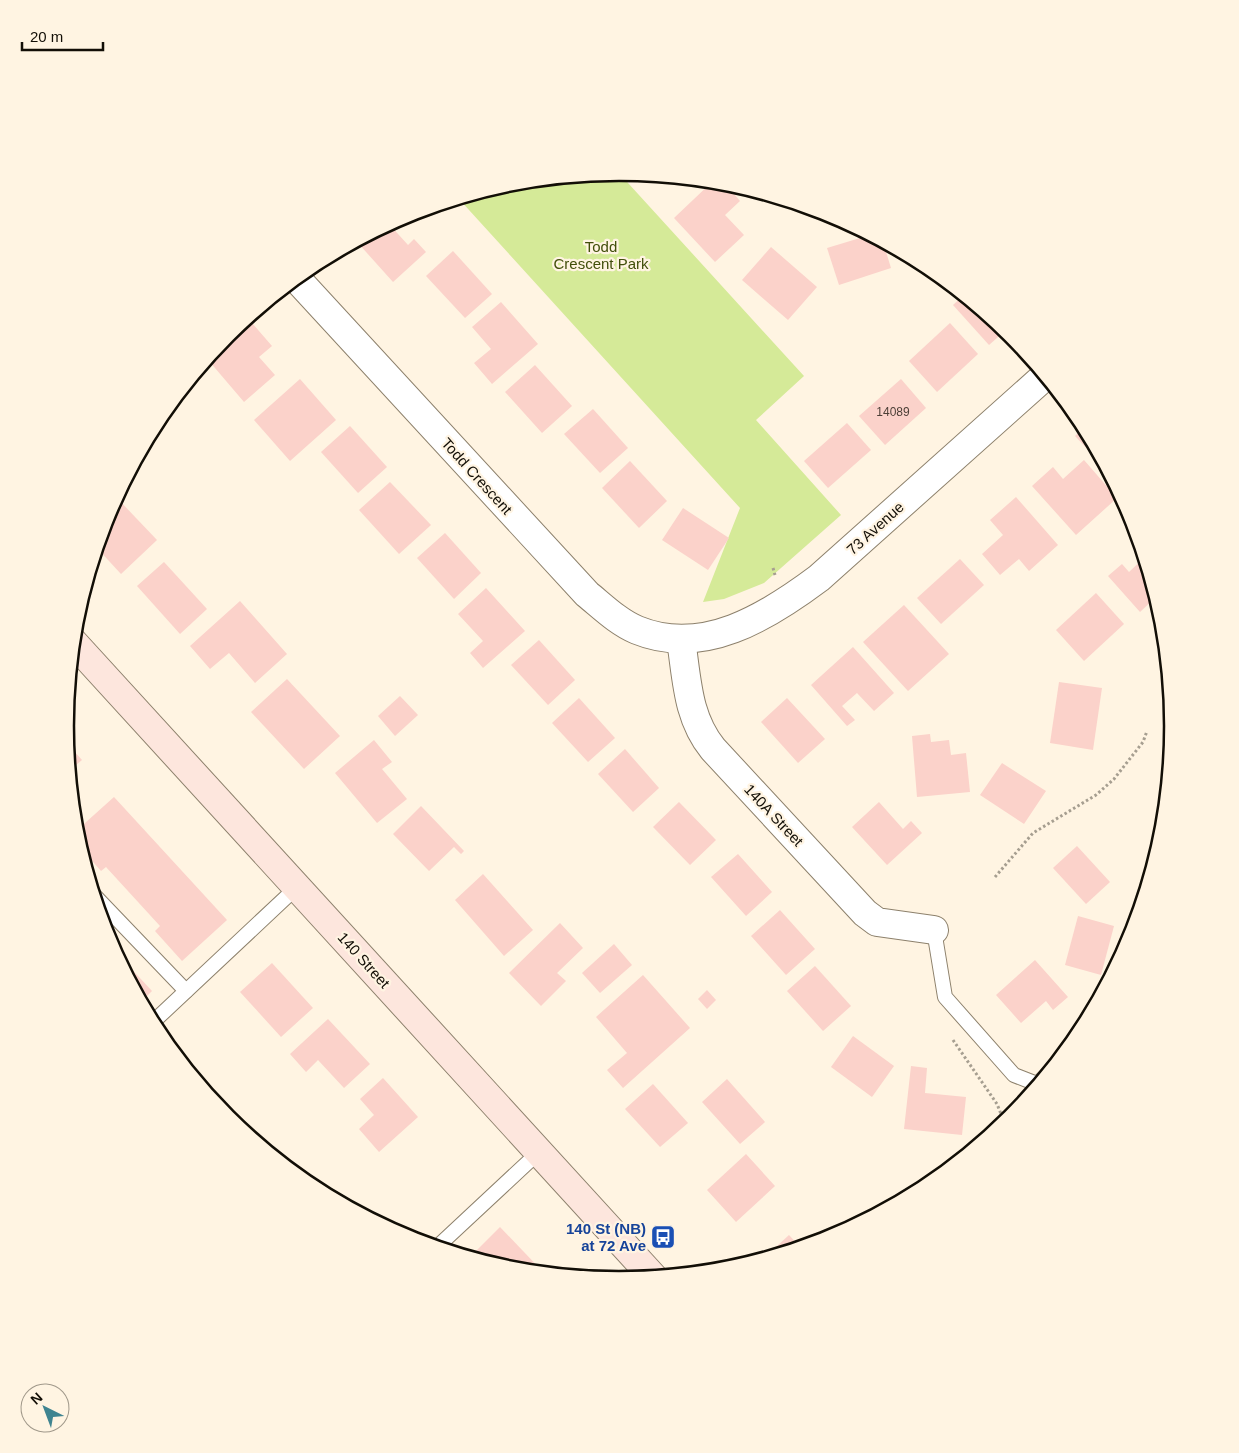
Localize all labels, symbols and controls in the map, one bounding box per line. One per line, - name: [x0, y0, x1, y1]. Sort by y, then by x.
- scale bar: [22, 20, 104, 52]
- text: 20 m: [30, 28, 63, 45]
- park label: Todd Crescent Park: [553, 238, 649, 272]
- house number: 14089: [876, 405, 910, 419]
- street label: Todd Crescent: [438, 434, 516, 518]
- street label: 73 Avenue: [843, 498, 907, 558]
- street label: 140A Street: [741, 781, 808, 850]
- street label: 140 Street: [335, 929, 394, 992]
- place label: 140 St (NB) at 72 Ave: [566, 1220, 646, 1254]
- bus stop icon: 140 St (NB) at 72 Ave: [650, 1224, 676, 1250]
- north arrow: [20, 1383, 70, 1433]
- text: N: [27, 1389, 45, 1408]

